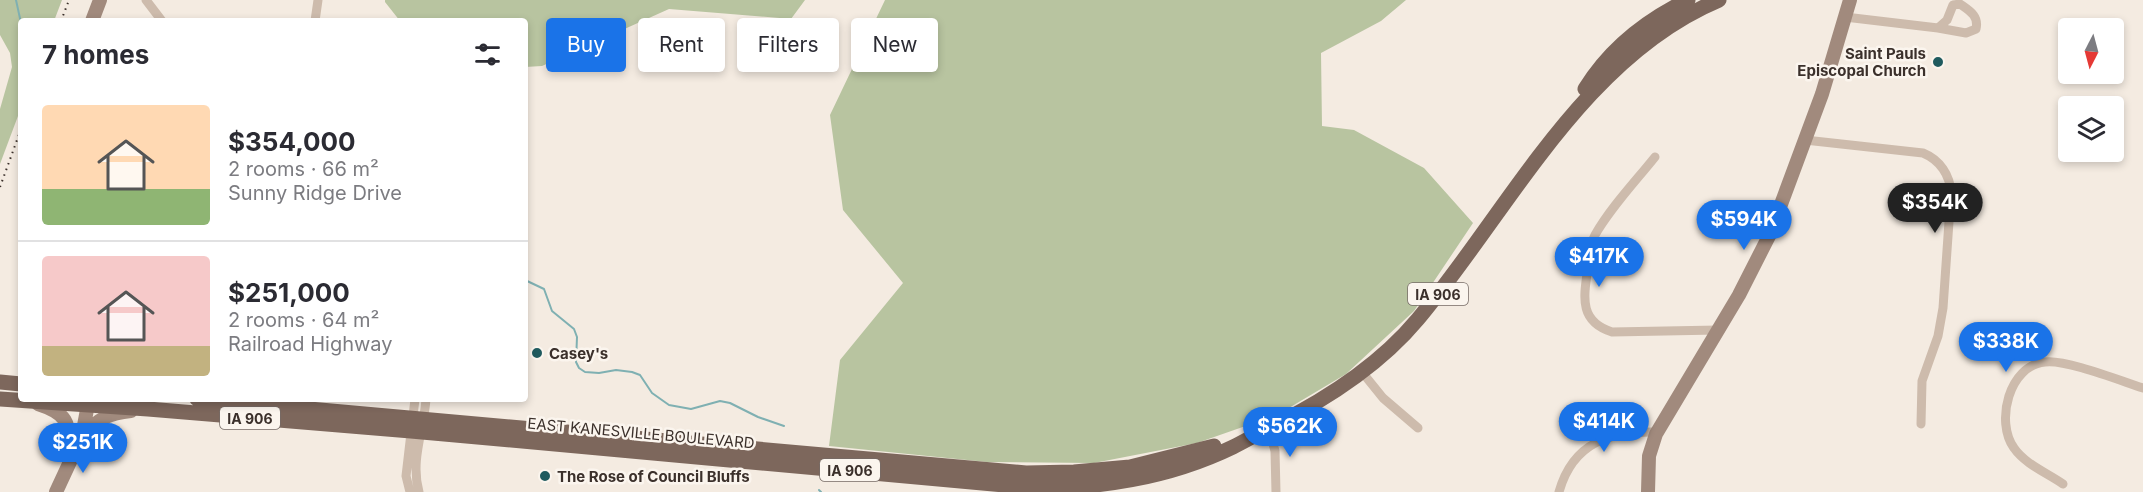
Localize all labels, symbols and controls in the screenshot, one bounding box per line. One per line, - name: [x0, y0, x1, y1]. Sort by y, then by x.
- chip: Buy: [546, 18, 626, 72]
- chip: Rent: [638, 18, 725, 72]
- chip: Filters: [737, 18, 839, 72]
- chip: New: [851, 18, 938, 72]
- north arrow: [2058, 18, 2124, 84]
- map controls: [2058, 18, 2124, 162]
- icon: filters: [471, 38, 504, 71]
- text: 7 homes: [42, 39, 149, 70]
- place label: Saint Pauls Episcopal Church: [1797, 44, 1926, 80]
- marker: Saint Pauls Episcopal Church: [1931, 55, 1945, 69]
- button: layers: [2058, 96, 2124, 162]
- text: $354,000: [228, 126, 356, 157]
- icon: home: [90, 129, 162, 201]
- text: 2 rooms · 66 m²: [228, 157, 379, 181]
- text: Sunny Ridge Drive: [228, 181, 402, 205]
- pin: $354K: [1893, 183, 1977, 234]
- text: $354K: [1902, 190, 1968, 214]
- pin: $594K: [1702, 200, 1786, 251]
- text: $594K: [1711, 207, 1777, 231]
- pin: $417K: [1557, 237, 1641, 288]
- text: $417K: [1569, 244, 1629, 268]
- text: $251,000: [228, 277, 350, 308]
- icon: home: [90, 280, 162, 352]
- road number: IA 906: [1408, 283, 1468, 305]
- text: 2 rooms · 64 m²: [228, 308, 379, 332]
- pin: $338K: [1964, 322, 2048, 373]
- text: $338K: [1973, 329, 2039, 353]
- text: Railroad Highway: [228, 332, 393, 356]
- place label: Casey's: [549, 344, 608, 363]
- marker: Casey's: [530, 346, 544, 360]
- pin: $414K: [1562, 402, 1646, 453]
- road number: IA 906: [220, 407, 280, 429]
- pin: $562K: [1248, 407, 1332, 458]
- text: $414K: [1573, 409, 1635, 433]
- street label: EAST KANESVILLE BOULEVARD: [527, 414, 755, 452]
- text: $562K: [1257, 414, 1323, 438]
- pin: $251K: [41, 423, 125, 474]
- text: $251K: [52, 430, 114, 454]
- road number: IA 906: [820, 459, 880, 481]
- place label: The Rose of Council Bluffs: [557, 467, 750, 486]
- marker: The Rose of Council Bluffs: [538, 469, 552, 483]

